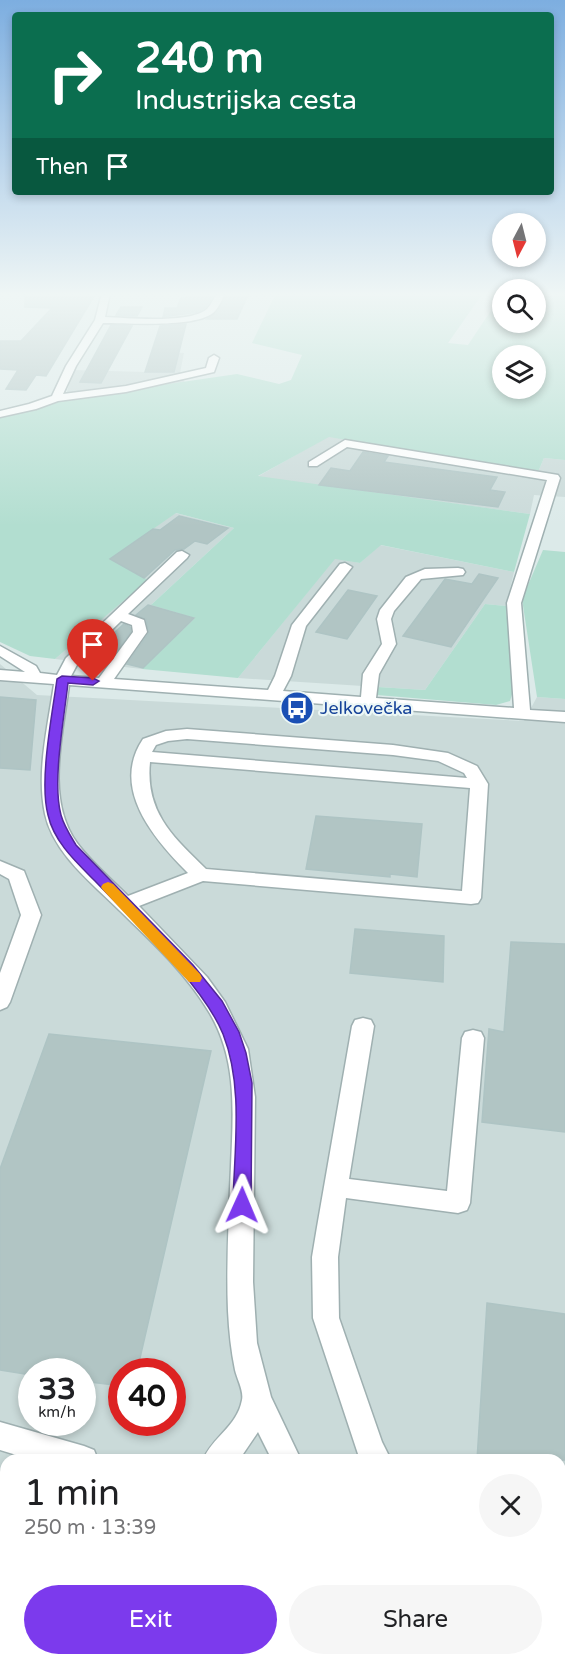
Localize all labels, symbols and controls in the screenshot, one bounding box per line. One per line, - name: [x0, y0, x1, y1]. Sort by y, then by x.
- text: 240 m: [135, 33, 264, 84]
- icon: right: [36, 36, 114, 114]
- text: Industrijska cesta: [135, 84, 357, 117]
- icon: arrive: [101, 150, 134, 183]
- text: Then: [36, 154, 89, 180]
- north arrow: [492, 213, 546, 267]
- map controls: [492, 213, 546, 399]
- button: search: [492, 279, 546, 333]
- button: layers: [492, 345, 546, 399]
- pin: [67, 619, 118, 681]
- icon: arrive: [76, 628, 109, 661]
- bus stop icon: Jelkovečka: [279, 690, 315, 726]
- place label: Jelkovečka: [320, 697, 412, 719]
- position arrow: [210, 1173, 274, 1237]
- speed limit sign: 40: [108, 1358, 186, 1436]
- text: 33: [38, 1371, 76, 1408]
- text: km/h: [38, 1403, 76, 1421]
- text: 1 min: [24, 1472, 120, 1515]
- button: close: [479, 1474, 542, 1537]
- text: 250 m · 13:39: [24, 1516, 156, 1540]
- button: Exit: [24, 1585, 277, 1654]
- button: Share: [289, 1585, 542, 1654]

